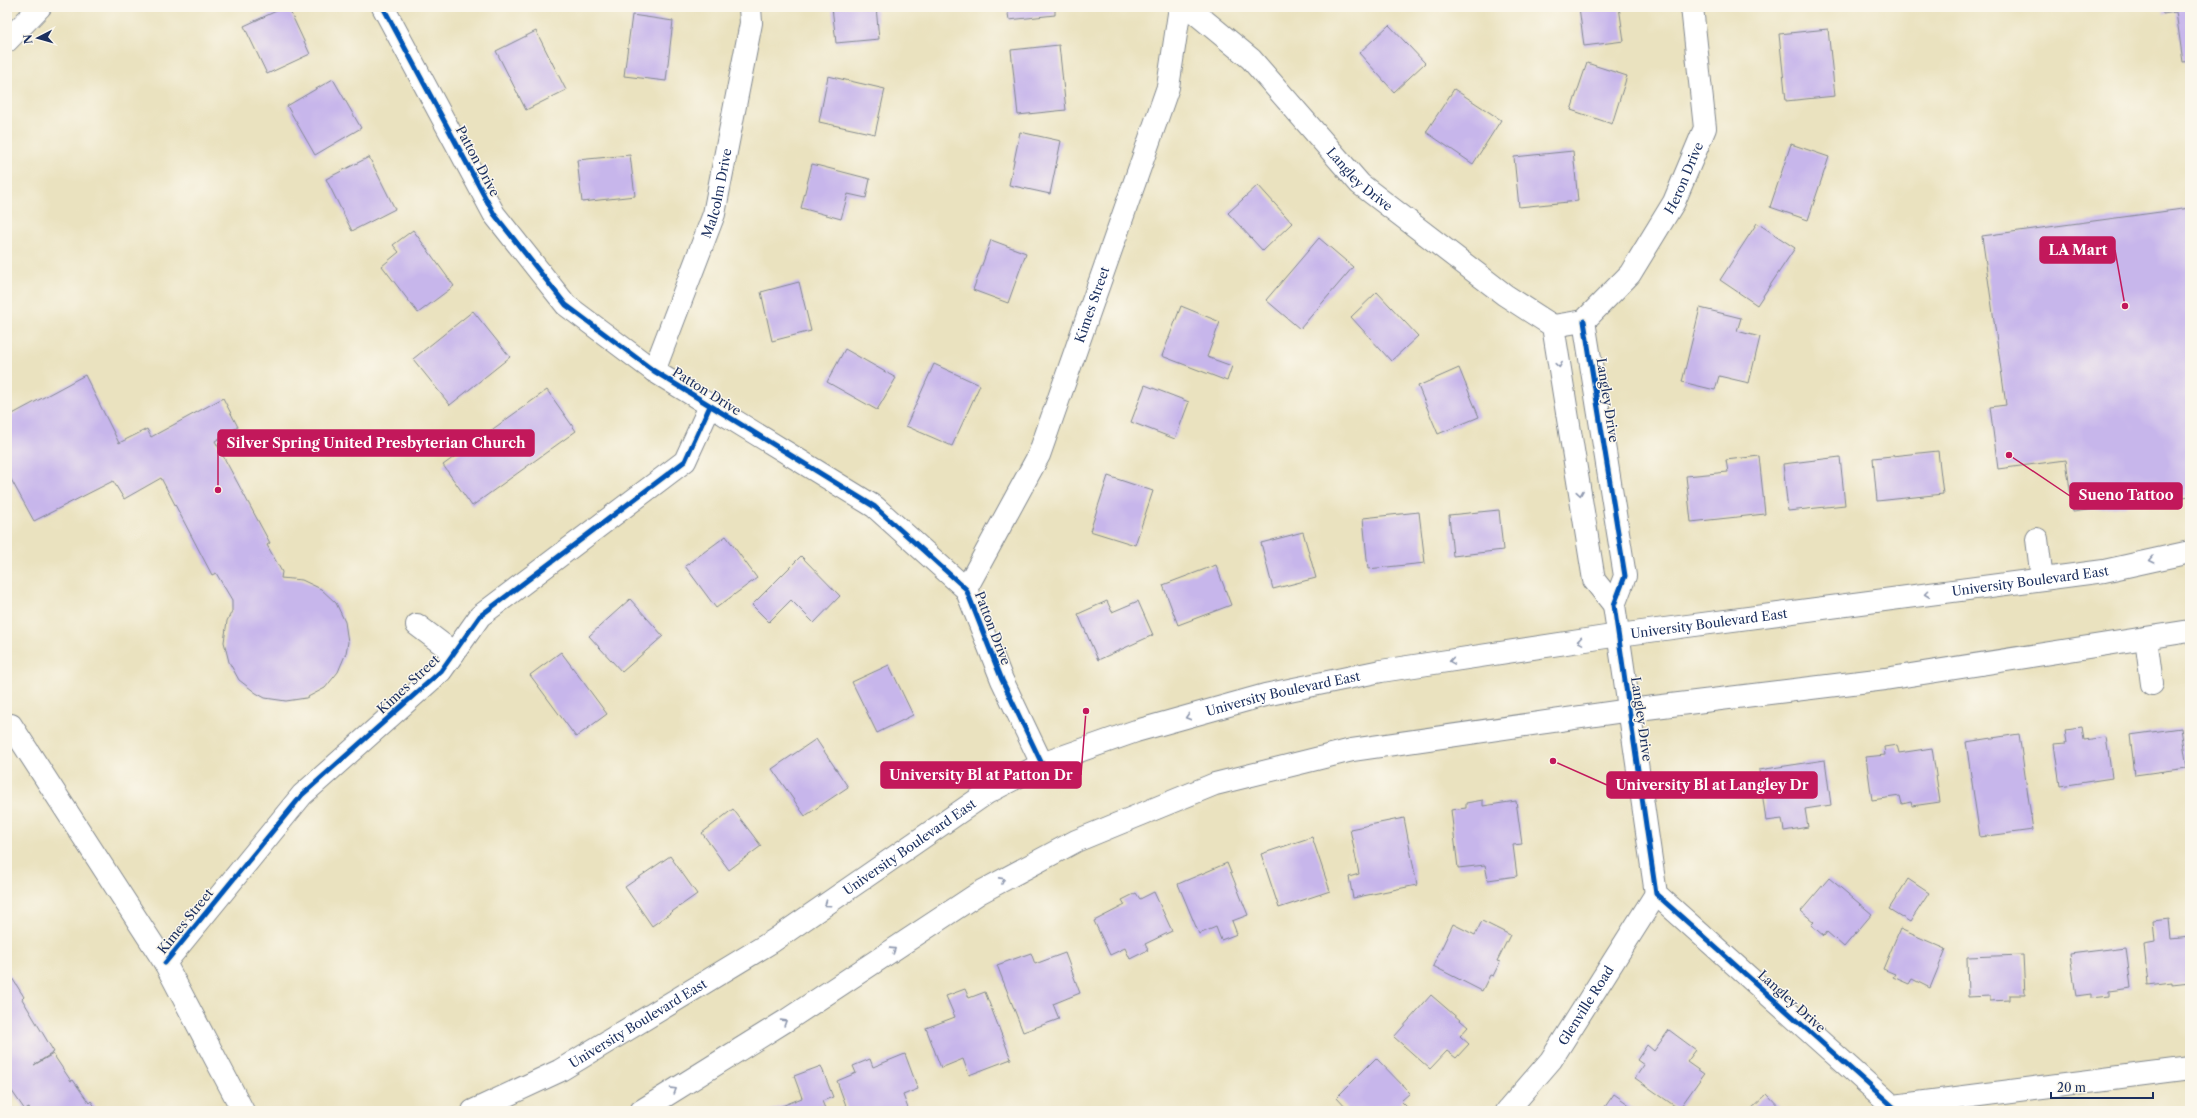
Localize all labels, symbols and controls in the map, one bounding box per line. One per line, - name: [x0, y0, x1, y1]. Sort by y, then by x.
- north arrow: [18, 18, 58, 58]
- text: N: [21, 33, 36, 45]
- street label: Patton Drive: [453, 123, 503, 199]
- street label: Heron Drive: [1661, 140, 1706, 217]
- street label: Langley Drive: [1324, 144, 1396, 214]
- street label: Malcolm Drive: [698, 147, 735, 240]
- callout: LA Mart: [2040, 237, 2115, 263]
- text: LA Mart: [2049, 241, 2108, 259]
- street label: Kimes Street: [1071, 264, 1113, 345]
- street label: Langley Drive: [1593, 357, 1623, 443]
- one-way arrow: [1554, 361, 1563, 368]
- street label: Patton Drive: [670, 364, 744, 418]
- callout: Silver Spring United Presbyterian Church: [218, 430, 534, 456]
- text: Silver Spring United Presbyterian Church: [226, 434, 526, 452]
- callout: Sueno Tattoo: [2070, 483, 2182, 509]
- text: Sueno Tattoo: [2078, 486, 2174, 504]
- one-way arrow: [1575, 490, 1584, 496]
- one-way arrow: [2149, 556, 2155, 564]
- street label: University Boulevard East: [1951, 562, 2110, 599]
- street label: Patton Drive: [972, 589, 1014, 667]
- one-way arrow: [1924, 589, 1930, 598]
- street label: University Boulevard East: [1630, 605, 1789, 641]
- one-way arrow: [1577, 636, 1583, 645]
- street label: Kimes Street: [373, 651, 443, 717]
- one-way arrow: [1449, 656, 1455, 665]
- street label: University Boulevard East: [1204, 667, 1362, 719]
- street label: Langley Drive: [1628, 676, 1656, 762]
- one-way arrow: [1185, 712, 1192, 721]
- callout: University Bl at Patton Dr: [881, 762, 1081, 788]
- text: University Bl at Patton Dr: [889, 766, 1073, 784]
- callout: University Bl at Langley Dr: [1607, 772, 1817, 798]
- text: University Bl at Langley Dr: [1616, 776, 1809, 794]
- street label: University Boulevard East: [840, 795, 979, 898]
- one-way arrow: [998, 878, 1005, 885]
- street label: Kimes Street: [154, 885, 216, 957]
- one-way arrow: [825, 899, 832, 906]
- one-way arrow: [888, 948, 895, 955]
- street label: Glenville Road: [1554, 963, 1617, 1048]
- street label: Langley Drive: [1755, 967, 1829, 1035]
- street label: University Boulevard East: [566, 975, 710, 1071]
- one-way arrow: [780, 1019, 787, 1026]
- scale bar: [2051, 1074, 2153, 1100]
- text: 20 m: [2057, 1080, 2086, 1095]
- one-way arrow: [670, 1088, 677, 1095]

